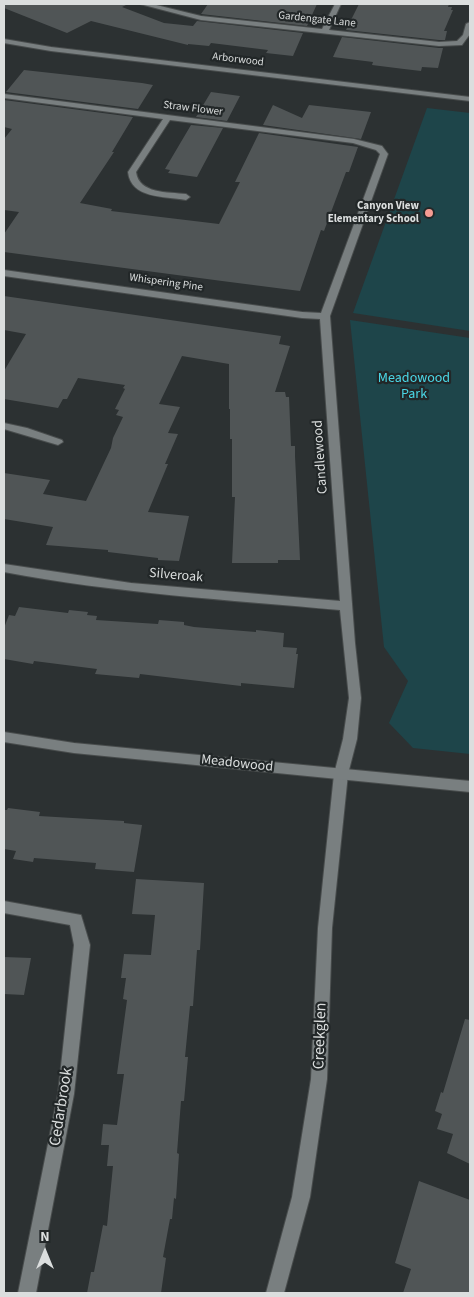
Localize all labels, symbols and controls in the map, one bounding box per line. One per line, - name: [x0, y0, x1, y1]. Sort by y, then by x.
- street label: Gardengate Lane: [278, 9, 356, 31]
- street label: Arborwood: [212, 50, 264, 70]
- street label: Straw Flower: [162, 99, 224, 119]
- place label: Canyon View Elementary School: [328, 200, 419, 226]
- marker: Canyon View Elementary School: [423, 207, 435, 219]
- street label: Whispering Pine: [128, 271, 204, 295]
- park label: Meadowood Park: [378, 371, 450, 404]
- street label: Candlewood: [310, 419, 332, 495]
- street label: Silveroak: [148, 565, 204, 587]
- street label: Meadowood: [200, 752, 274, 776]
- street label: Creekglen: [310, 1002, 332, 1070]
- street label: Cedarbrook: [46, 1066, 78, 1148]
- north arrow: [20, 1227, 70, 1277]
- text: N: [40, 1227, 50, 1247]

